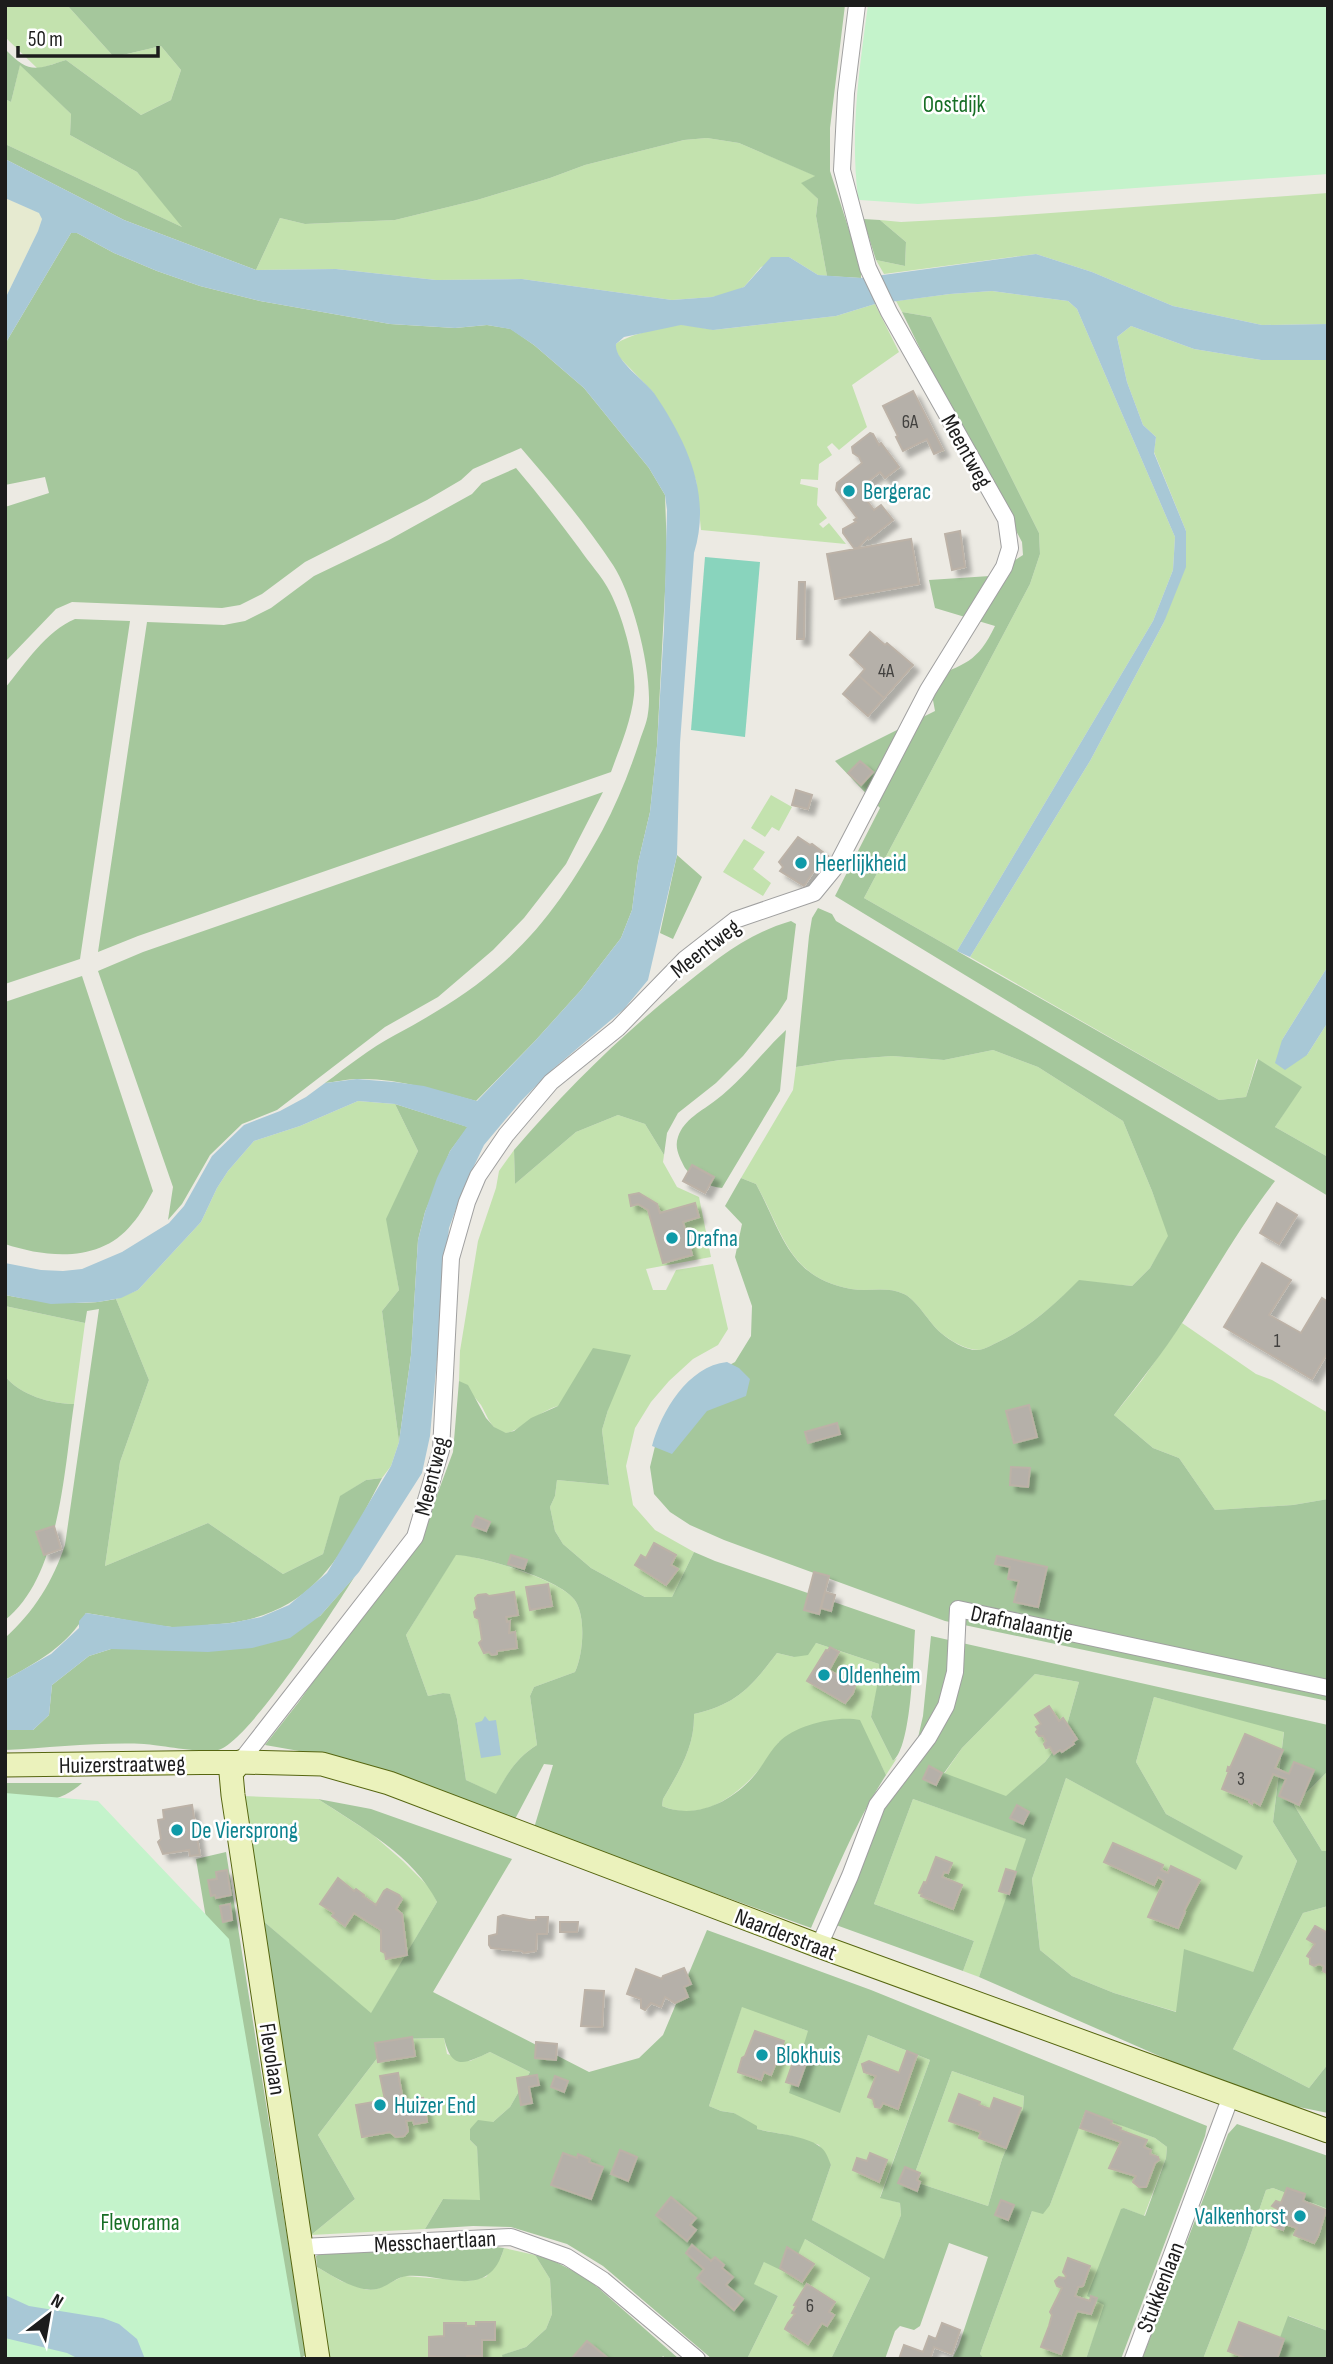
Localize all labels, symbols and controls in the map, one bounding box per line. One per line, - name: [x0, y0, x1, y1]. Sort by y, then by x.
- scale bar: [18, 14, 158, 58]
- text: 50 m: [28, 27, 63, 52]
- park label: Oostdijk: [923, 91, 986, 119]
- street label: Meentweg: [934, 410, 998, 493]
- house number: 6A: [902, 411, 919, 434]
- place label: Bergerac: [863, 478, 931, 506]
- marker: Bergerac: [841, 483, 857, 499]
- house number: 4A: [878, 660, 895, 683]
- place label: Heerlijkheid: [815, 850, 907, 878]
- marker: Heerlijkheid: [793, 855, 809, 871]
- street label: Meentweg: [665, 913, 746, 985]
- place label: Drafna: [686, 1225, 738, 1253]
- marker: Drafna: [664, 1230, 680, 1246]
- house number: 1: [1274, 1330, 1281, 1353]
- street label: Meentweg: [409, 1434, 455, 1519]
- street label: Drafnalaantje: [968, 1599, 1076, 1648]
- place label: Oldenheim: [838, 1662, 920, 1690]
- marker: Oldenheim: [816, 1667, 832, 1683]
- street label: Huizerstraatweg: [59, 1750, 186, 1780]
- house number: 3: [1237, 1768, 1245, 1791]
- place label: De Viersprong: [191, 1817, 298, 1845]
- marker: De Viersprong: [169, 1822, 185, 1838]
- street label: Naarderstraat: [731, 1903, 841, 1967]
- street label: Flevolaan: [253, 2021, 291, 2097]
- place label: Blokhuis: [776, 2042, 841, 2070]
- marker: Blokhuis: [754, 2047, 770, 2063]
- place label: Huizer End: [394, 2092, 476, 2120]
- marker: Huizer End: [372, 2097, 388, 2113]
- place label: Valkenhorst: [1195, 2203, 1286, 2231]
- marker: Valkenhorst: [1292, 2208, 1308, 2224]
- park label: Flevorama: [100, 2209, 180, 2237]
- street label: Messchaertlaan: [373, 2225, 497, 2259]
- street label: Stukkenlaan: [1131, 2238, 1191, 2337]
- north arrow: [14, 2280, 84, 2350]
- text: N: [47, 2289, 67, 2314]
- house number: 6: [806, 2295, 814, 2318]

